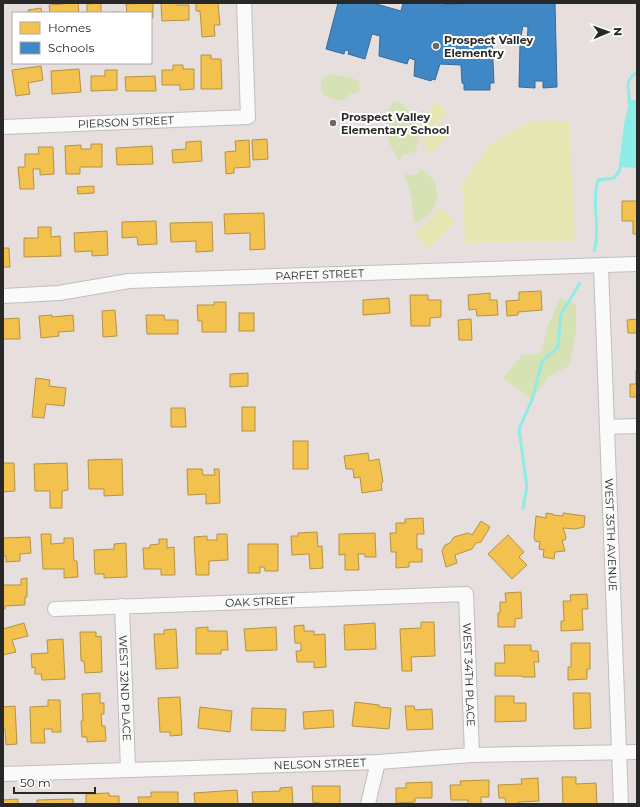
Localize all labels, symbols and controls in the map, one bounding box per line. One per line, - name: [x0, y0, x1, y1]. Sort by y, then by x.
- legend: [12, 12, 152, 64]
- north arrow: [588, 12, 628, 52]
- text: Homes: [48, 20, 91, 35]
- text: N: [611, 27, 625, 36]
- place label: Prospect Valley Elementry: [444, 33, 534, 60]
- text: Schools: [48, 40, 94, 55]
- marker: Prospect Valley Elementry: [431, 41, 441, 51]
- place label: Prospect Valley Elementary School: [341, 110, 449, 137]
- street label: PIERSON STREET: [78, 113, 175, 131]
- marker: Prospect Valley Elementary School: [328, 118, 338, 128]
- street label: PARFET STREET: [275, 266, 365, 283]
- street label: WEST 35TH AVENUE: [602, 478, 620, 592]
- street label: OAK STREET: [225, 593, 296, 610]
- street label: WEST 34TH PLACE: [460, 623, 478, 727]
- street label: WEST 32ND PLACE: [116, 635, 134, 741]
- street label: NELSON STREET: [273, 755, 367, 772]
- scale bar: [14, 769, 95, 795]
- text: 50 m: [20, 775, 51, 790]

